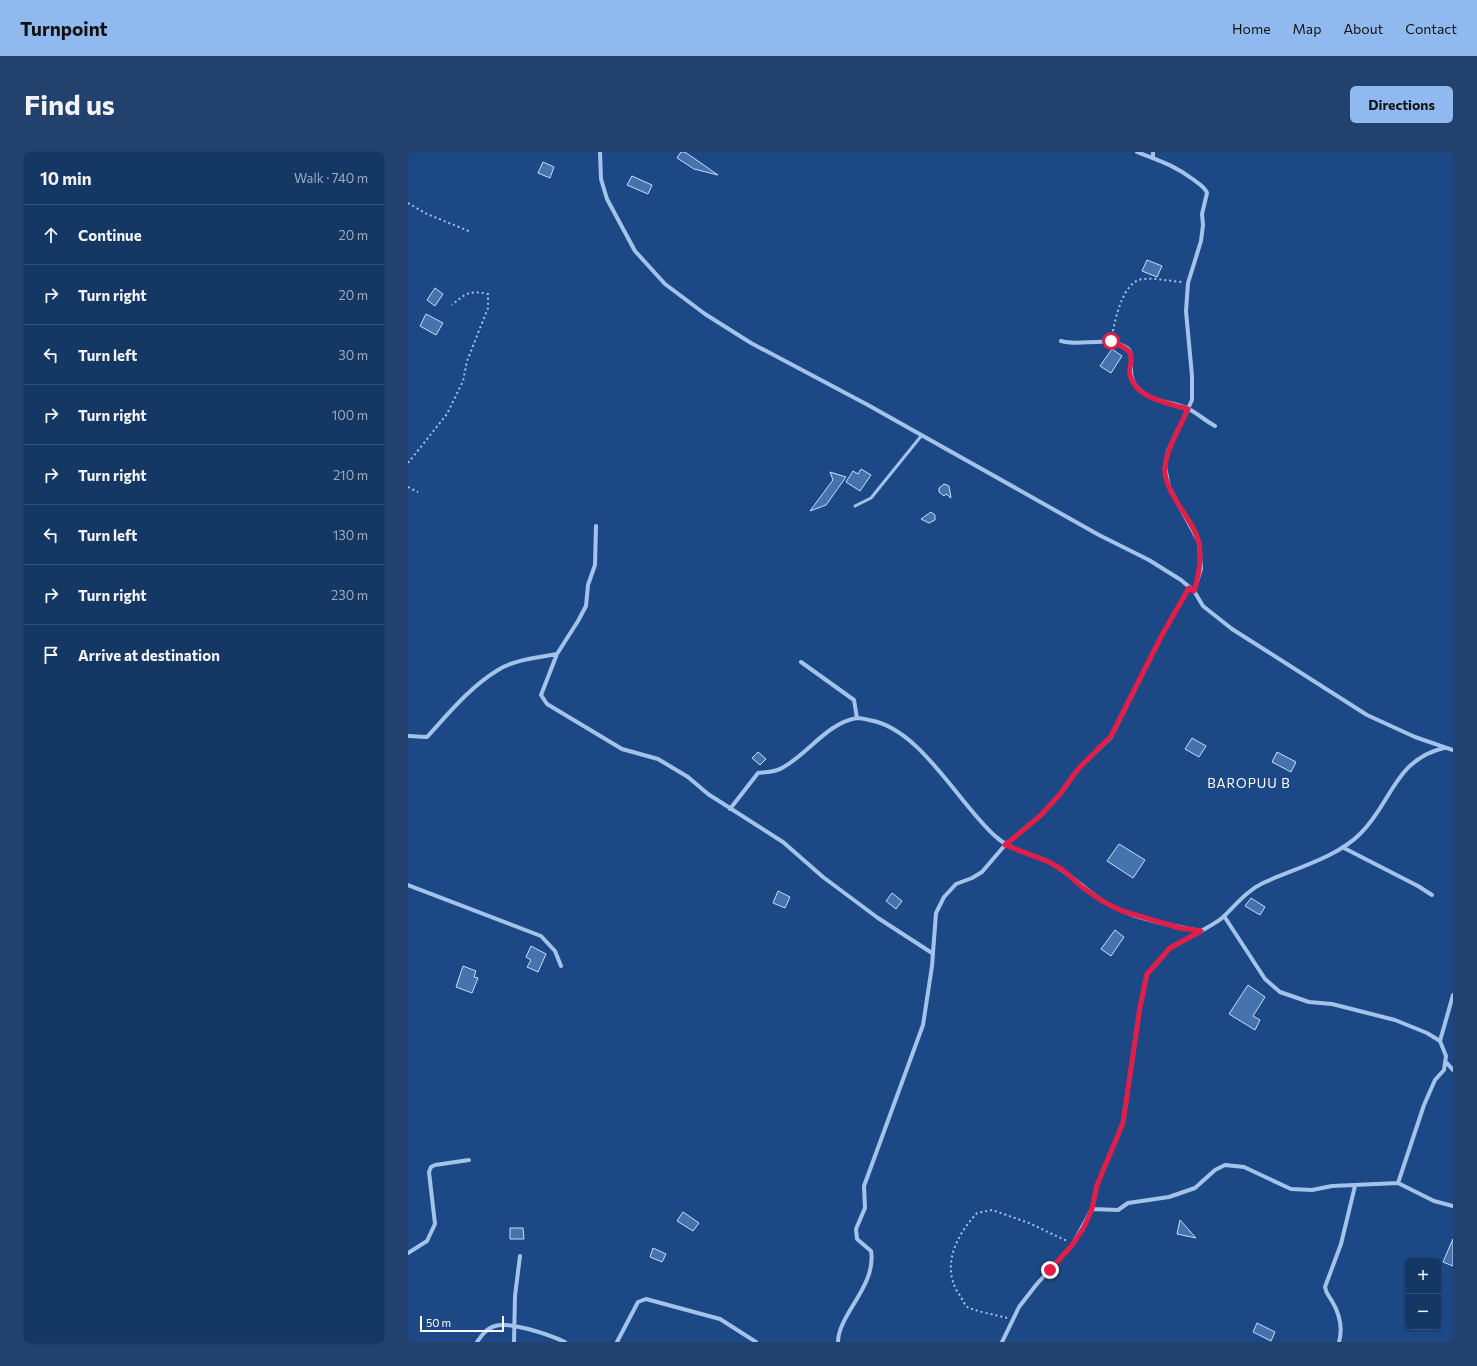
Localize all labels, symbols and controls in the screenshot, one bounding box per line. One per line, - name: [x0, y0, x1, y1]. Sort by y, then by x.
- text: Turnpoint: [20, 17, 108, 40]
- text: Home: [1232, 20, 1271, 37]
- text: Map: [1293, 20, 1321, 37]
- text: About: [1343, 20, 1383, 37]
- text: Contact: [1405, 20, 1457, 37]
- button: Directions: [1350, 86, 1453, 123]
- text: Find us: [24, 87, 115, 121]
- text: 10 min: [40, 168, 92, 189]
- text: Walk · 740 m: [294, 170, 368, 186]
- icon: ahead: [40, 224, 62, 246]
- text: Continue: [78, 226, 142, 244]
- text: 20 m: [339, 227, 368, 243]
- icon: right: [40, 284, 62, 306]
- text: Turn right: [78, 286, 147, 304]
- text: 20 m: [339, 287, 368, 303]
- route start: [1102, 332, 1120, 350]
- icon: left: [40, 344, 62, 366]
- text: Turn left: [78, 346, 137, 364]
- text: 30 m: [338, 347, 368, 363]
- icon: right: [40, 404, 62, 426]
- text: Turn right: [78, 406, 147, 424]
- text: 100 m: [332, 407, 368, 423]
- icon: right: [40, 464, 62, 486]
- text: Turn right: [78, 466, 147, 484]
- text: 210 m: [333, 467, 368, 483]
- icon: left: [40, 524, 62, 546]
- text: Turn left: [78, 526, 137, 544]
- text: 130 m: [333, 527, 368, 543]
- icon: right: [40, 584, 62, 606]
- text: Turn right: [78, 586, 147, 604]
- text: 230 m: [331, 587, 368, 603]
- icon: arrive: [40, 644, 62, 666]
- text: Arrive at destination: [78, 646, 220, 664]
- district label: BAROPUU B: [1207, 775, 1291, 791]
- map controls: [1405, 1258, 1441, 1330]
- button: +: [1405, 1258, 1441, 1294]
- route end: [1041, 1261, 1059, 1279]
- button: −: [1405, 1294, 1441, 1330]
- scale bar: [420, 1314, 504, 1333]
- text: 50 m: [426, 1316, 451, 1329]

